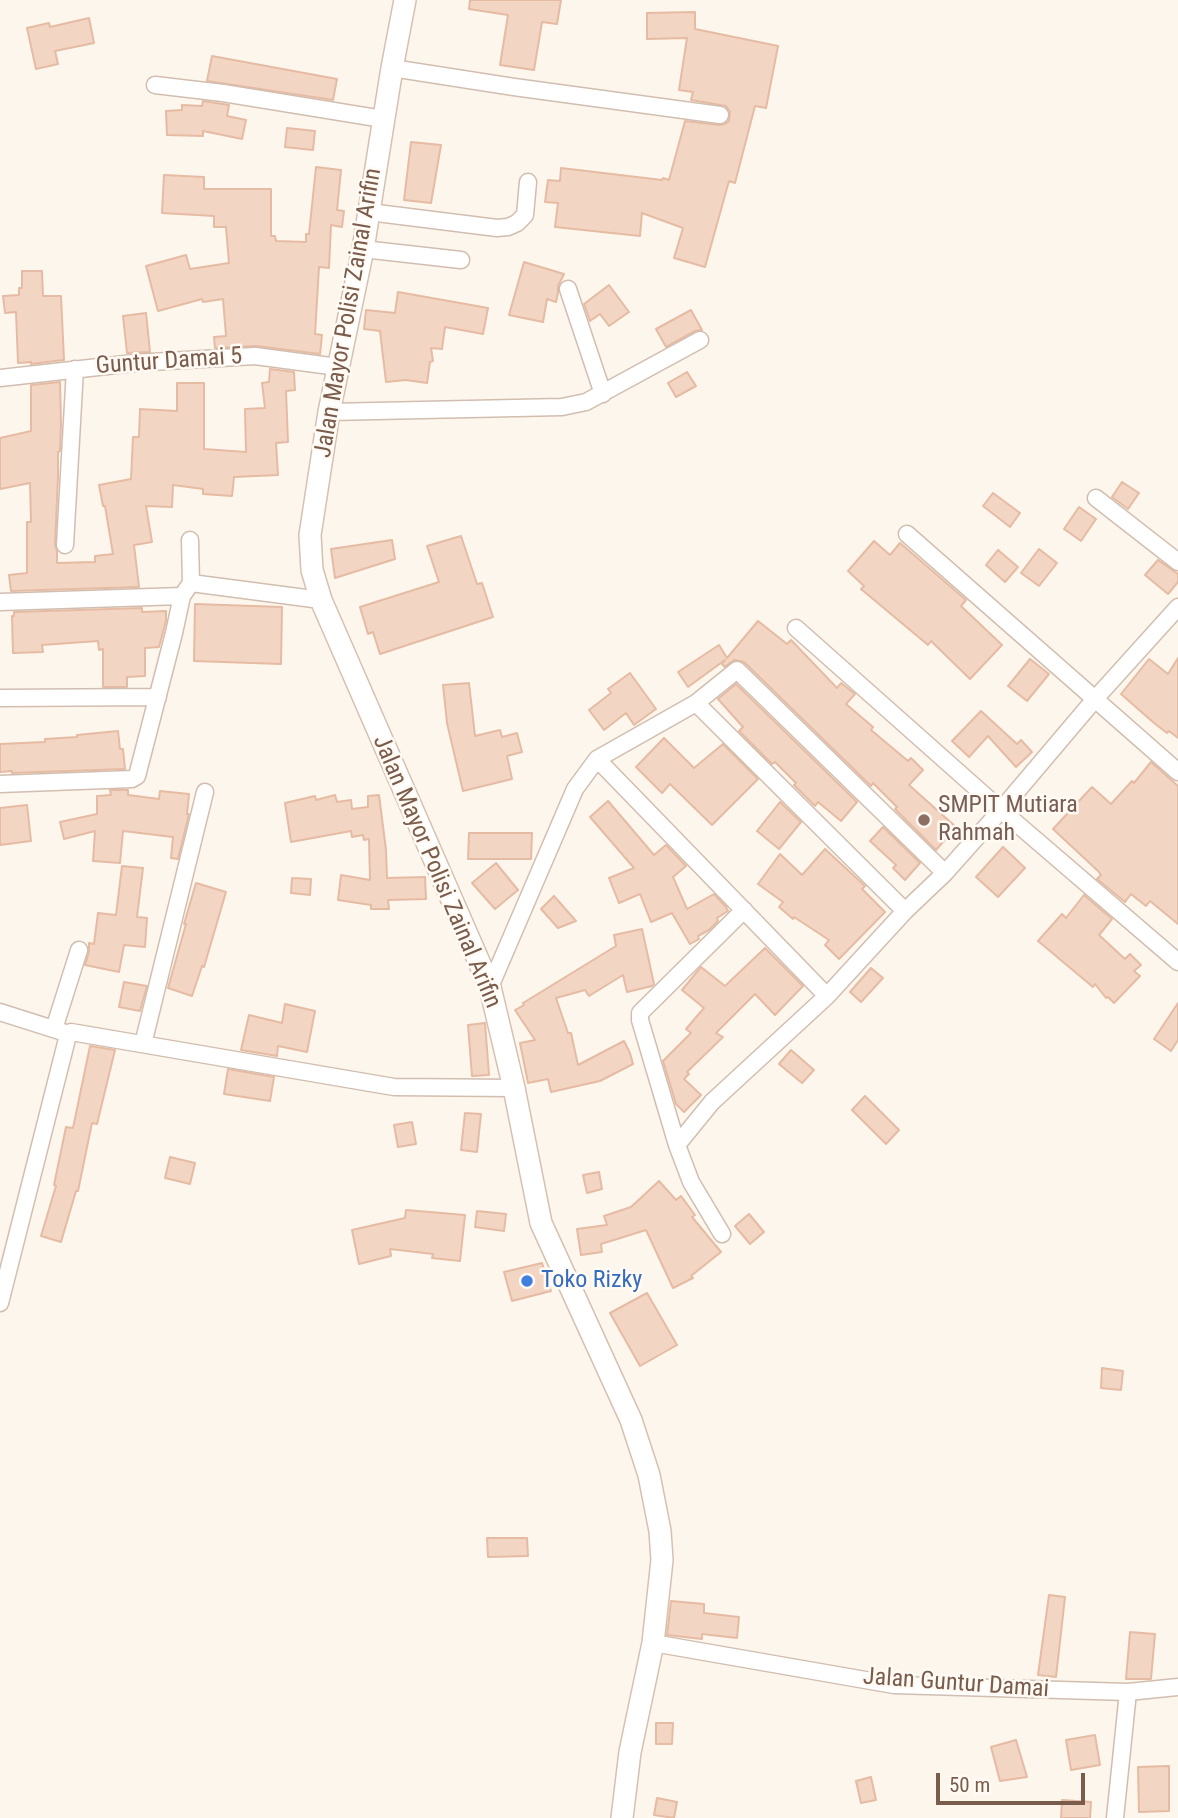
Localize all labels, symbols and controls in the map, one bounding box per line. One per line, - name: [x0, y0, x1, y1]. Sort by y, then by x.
- street label: Jalan Mayor Polisi Zainal Arifin: [309, 166, 389, 460]
- street label: Guntur Damai 5: [95, 343, 243, 381]
- street label: Jalan Mayor Polisi Zainal Arifin: [365, 731, 507, 1013]
- place label: SMPIT Mutiara Rahmah: [938, 792, 1078, 848]
- marker: SMPIT Mutiara Rahmah: [916, 812, 932, 828]
- place label: Toko Rizky: [541, 1267, 642, 1295]
- marker: Toko Rizky: [519, 1273, 535, 1289]
- street label: Jalan Guntur Damai: [862, 1663, 1050, 1705]
- scale bar: [940, 1758, 1089, 1802]
- text: 50 m: [949, 1773, 990, 1797]

